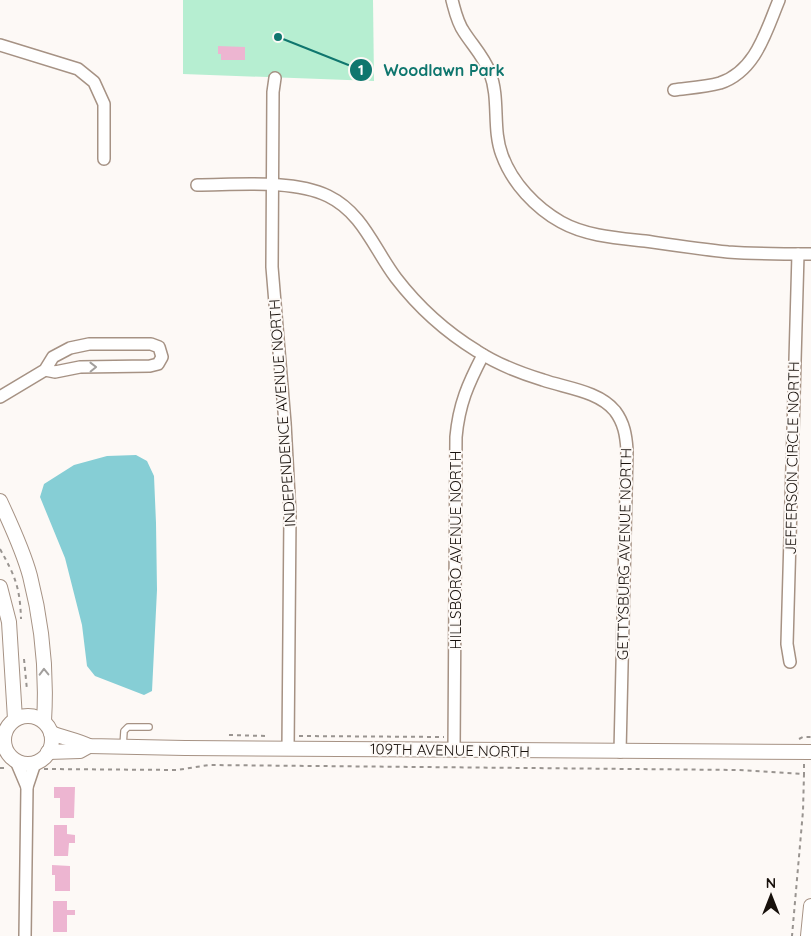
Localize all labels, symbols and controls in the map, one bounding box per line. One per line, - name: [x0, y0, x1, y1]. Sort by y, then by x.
- callout: Woodlawn Park: [348, 55, 514, 86]
- text: 1: [358, 60, 364, 79]
- text: Woodlawn Park: [383, 60, 505, 80]
- street label: INDEPENDENCE AVENUE NORTH: [265, 299, 299, 527]
- street label: JEFFERSON CIRCLE NORTH: [781, 361, 803, 555]
- one-way arrow: [89, 362, 97, 372]
- street label: GETTYSBURG AVENUE NORTH: [613, 448, 635, 660]
- street label: HILLSBORO AVENUE NORTH: [446, 451, 465, 649]
- one-way arrow: [39, 668, 50, 676]
- street label: 109TH AVENUE NORTH: [370, 739, 530, 761]
- north arrow: [746, 871, 796, 921]
- text: N: [766, 874, 776, 892]

